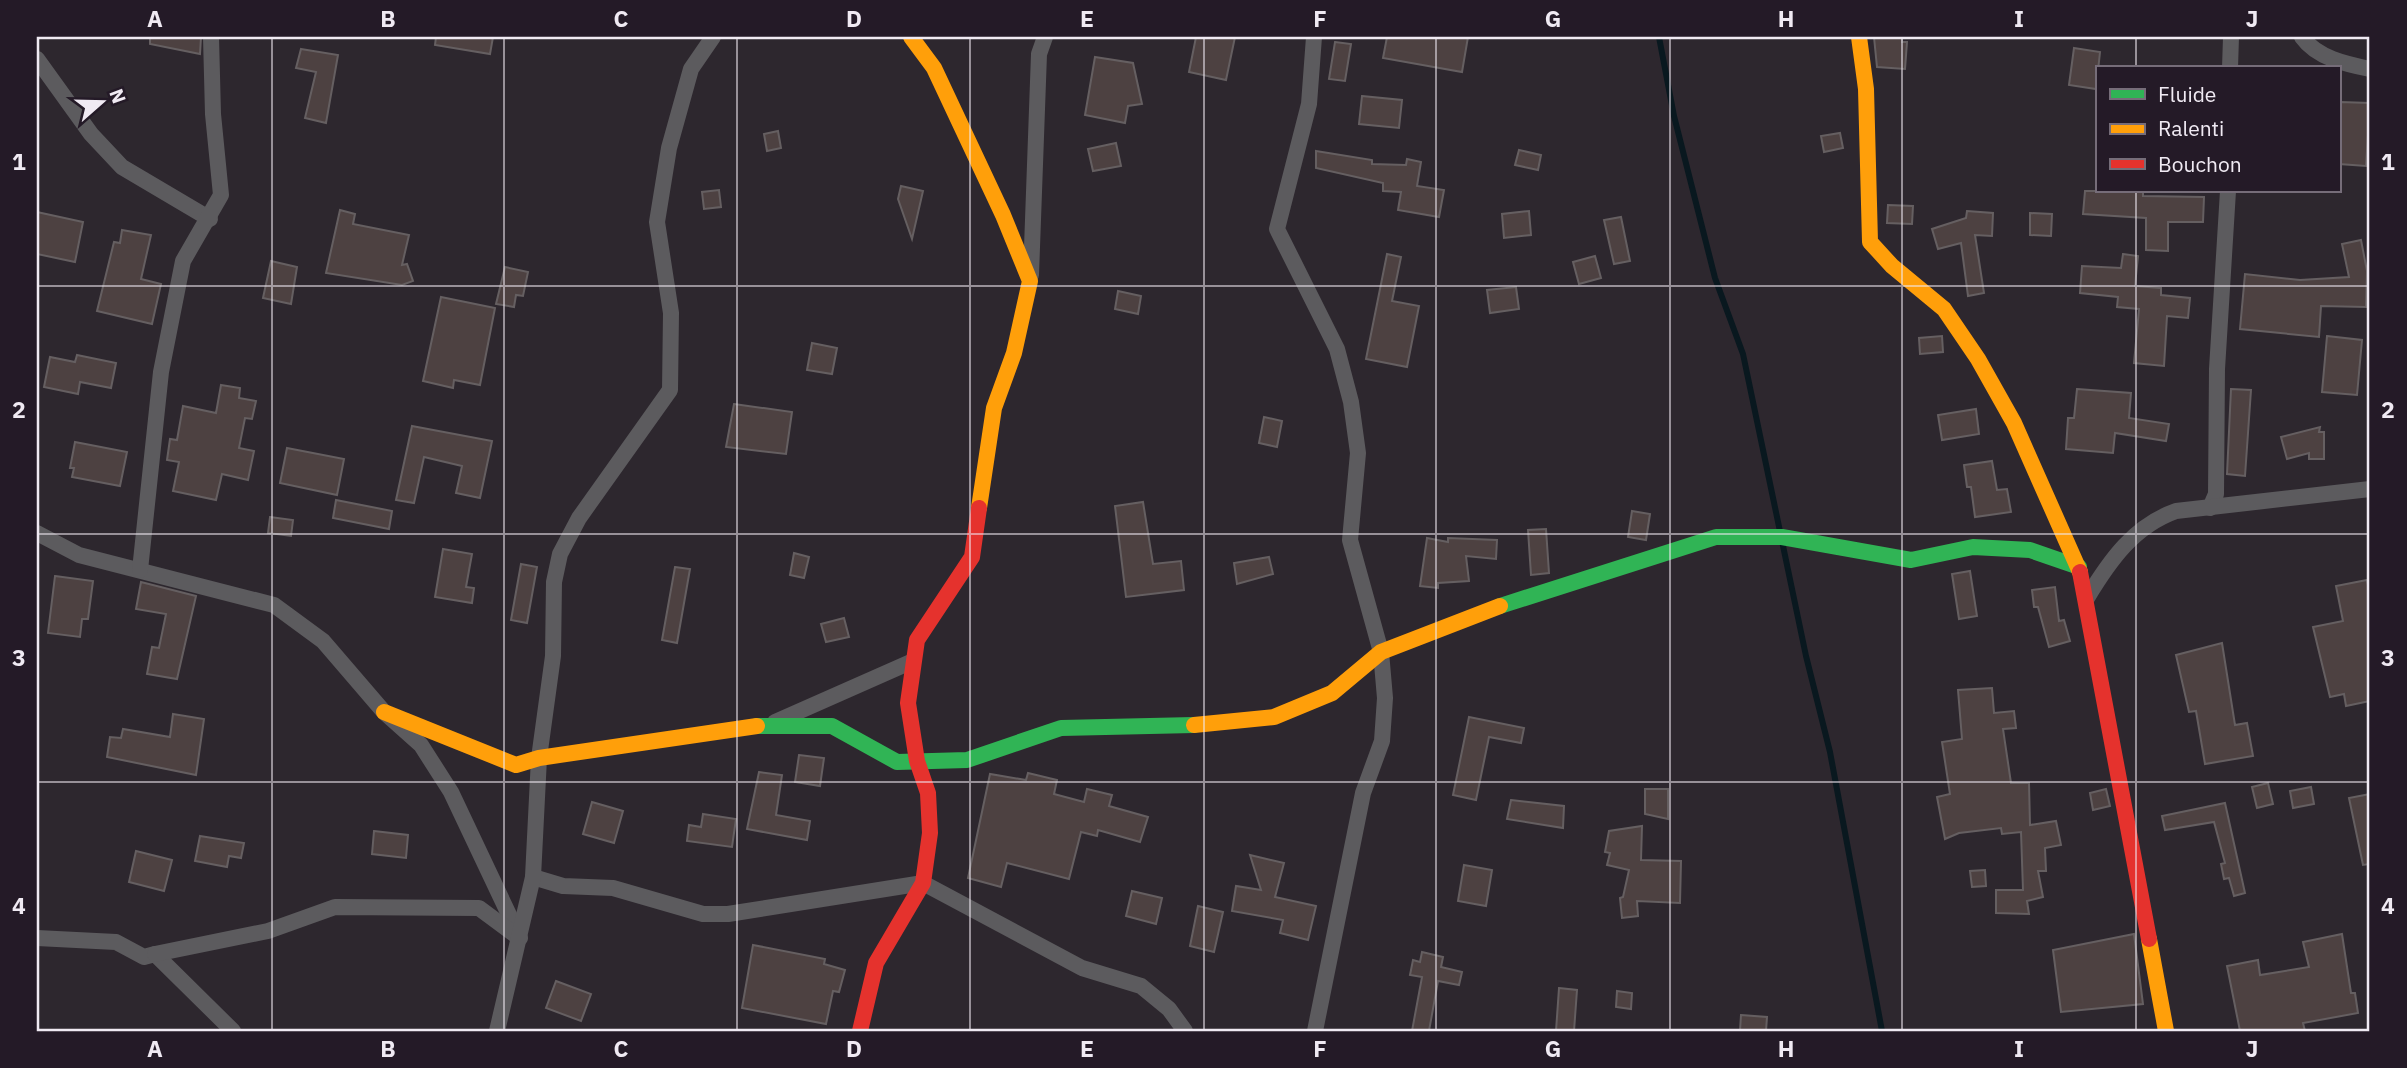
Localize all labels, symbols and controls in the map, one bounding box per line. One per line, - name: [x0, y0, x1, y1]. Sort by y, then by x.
- text: A: [147, 3, 163, 33]
- text: B: [380, 3, 396, 33]
- text: C: [614, 3, 629, 33]
- text: D: [846, 3, 862, 33]
- text: E: [1080, 3, 1094, 33]
- text: F: [1313, 3, 1327, 33]
- text: G: [1545, 3, 1561, 33]
- text: H: [1778, 3, 1794, 33]
- text: I: [2014, 3, 2024, 33]
- text: J: [2246, 3, 2258, 33]
- north arrow: [66, 66, 136, 136]
- legend: [2096, 66, 2340, 192]
- text: Fluide: [2158, 80, 2216, 108]
- text: N: [104, 86, 132, 107]
- text: Ralenti: [2158, 114, 2224, 142]
- text: 1: [12, 146, 26, 176]
- text: 1: [2381, 146, 2395, 176]
- text: Bouchon: [2158, 150, 2242, 178]
- text: 2: [12, 394, 26, 424]
- text: 2: [2381, 394, 2395, 424]
- text: 3: [12, 642, 26, 672]
- text: 3: [2381, 642, 2395, 672]
- text: 4: [12, 890, 26, 920]
- text: 4: [2381, 890, 2395, 920]
- text: A: [147, 1033, 163, 1063]
- text: B: [380, 1033, 396, 1063]
- text: C: [614, 1033, 629, 1063]
- text: D: [846, 1033, 862, 1063]
- text: E: [1080, 1033, 1094, 1063]
- text: F: [1313, 1033, 1327, 1063]
- text: G: [1545, 1033, 1561, 1063]
- text: H: [1778, 1033, 1794, 1063]
- text: I: [2014, 1033, 2024, 1063]
- text: J: [2246, 1033, 2258, 1063]

